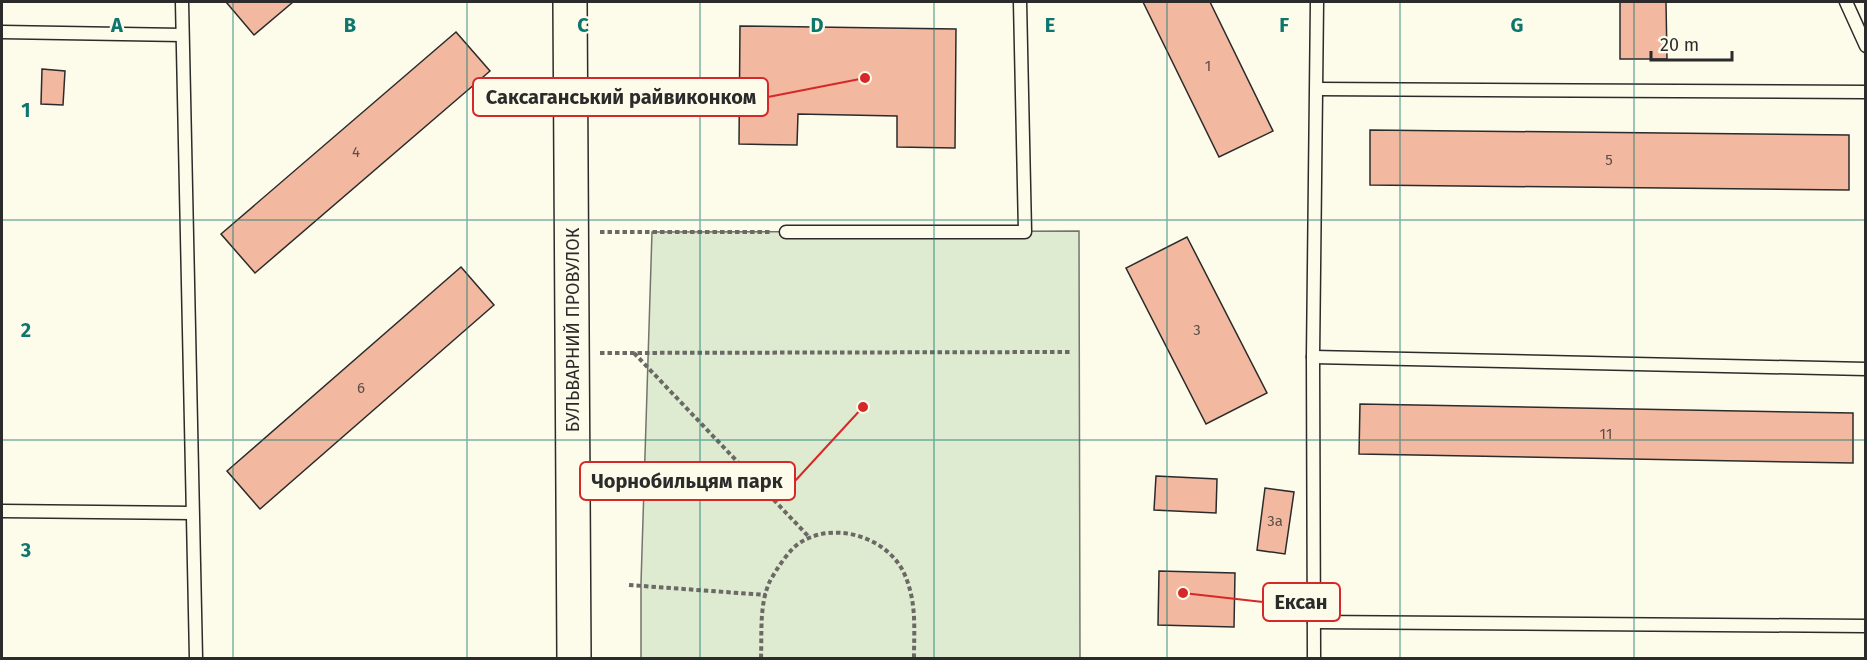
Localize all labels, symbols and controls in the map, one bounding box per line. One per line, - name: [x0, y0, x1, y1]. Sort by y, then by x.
- text: A: [110, 13, 124, 37]
- text: B: [344, 13, 356, 37]
- text: C: [577, 13, 589, 37]
- text: D: [810, 13, 824, 37]
- text: E: [1045, 13, 1055, 37]
- text: F: [1279, 13, 1289, 37]
- text: G: [1511, 13, 1523, 37]
- scale bar: [1651, 24, 1732, 62]
- text: 20 m: [1660, 34, 1699, 56]
- house number: 1: [1205, 57, 1211, 75]
- callout: Саксаганський райвиконком: [473, 78, 768, 116]
- text: Саксаганський райвиконком: [486, 85, 756, 109]
- text: 1: [21, 98, 31, 122]
- house number: 4: [352, 143, 360, 161]
- house number: 5: [1605, 151, 1613, 169]
- street label: БУЛЬВАРНИЙ ПРОВУЛОК: [562, 227, 584, 432]
- text: 2: [21, 318, 31, 342]
- house number: 3: [1193, 321, 1201, 339]
- house number: 6: [357, 379, 365, 397]
- house number: 11: [1600, 425, 1612, 443]
- callout: Чорнобильцям парк: [580, 462, 795, 500]
- text: Чорнобильцям парк: [591, 469, 784, 493]
- house number: 3а: [1267, 512, 1283, 530]
- text: 3: [20, 538, 31, 562]
- callout: Ексан: [1263, 583, 1340, 621]
- text: Ексан: [1274, 590, 1328, 614]

